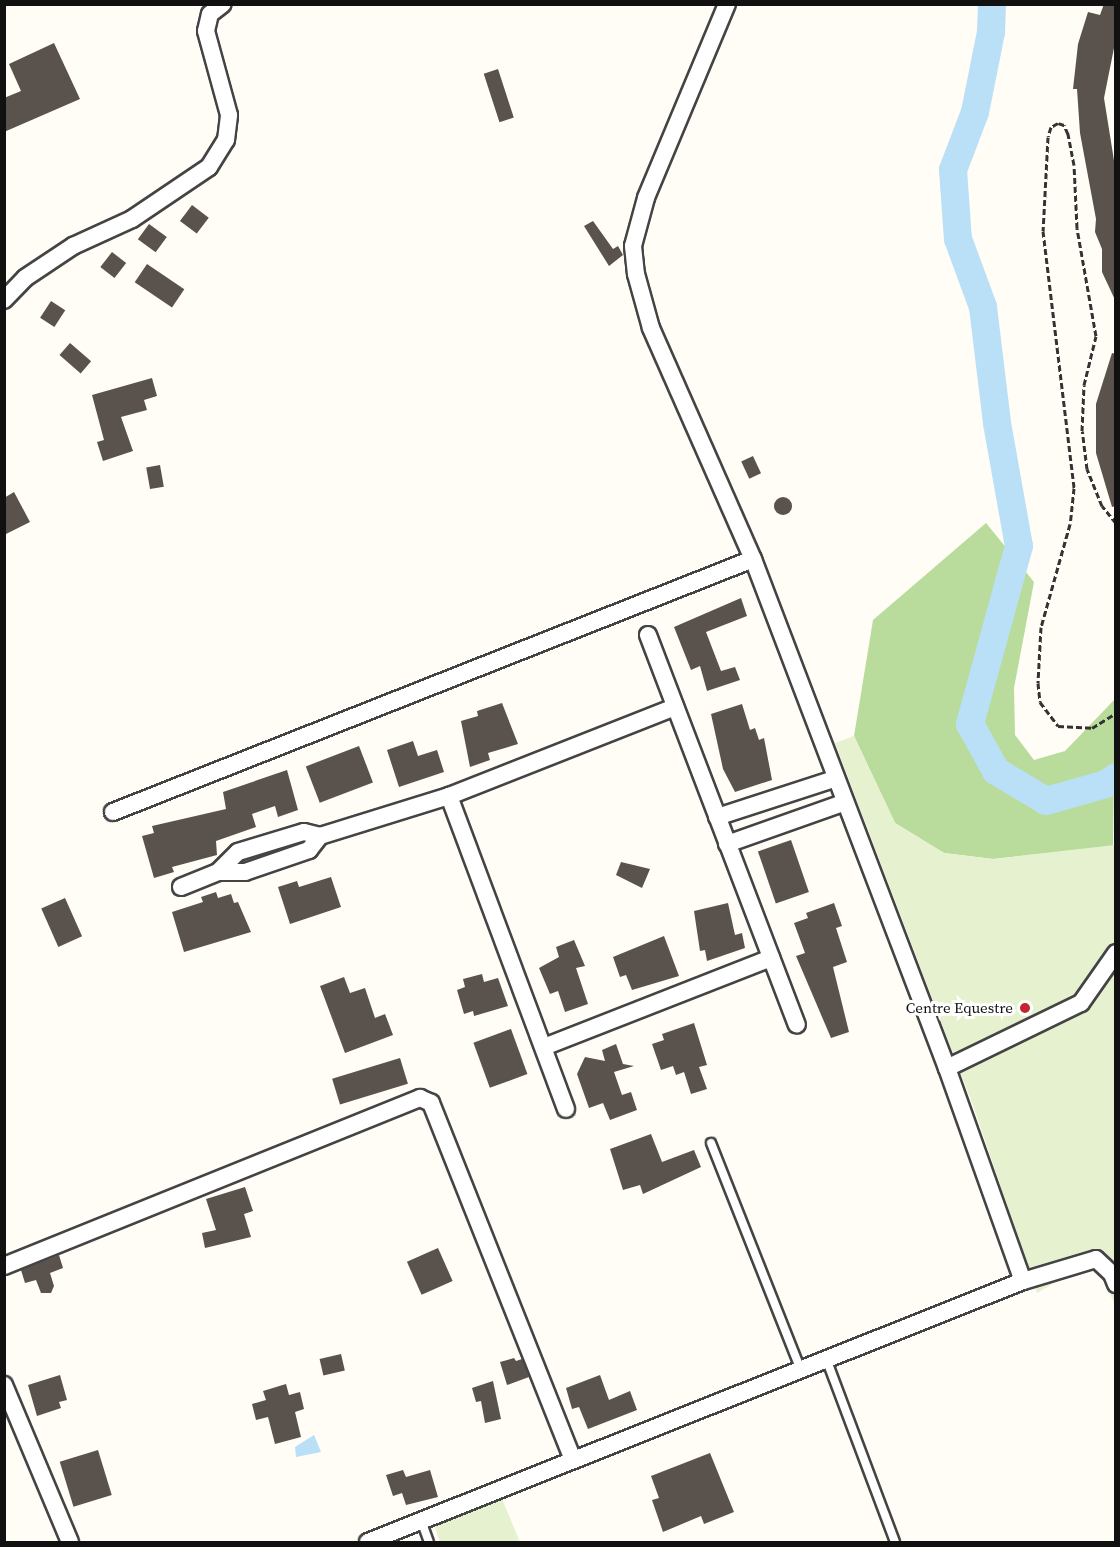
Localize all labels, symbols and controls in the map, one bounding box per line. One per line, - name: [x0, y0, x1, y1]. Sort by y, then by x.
- place label: Centre Equestre: [906, 999, 1013, 1017]
- marker: Centre Equestre: [1018, 1001, 1032, 1015]

